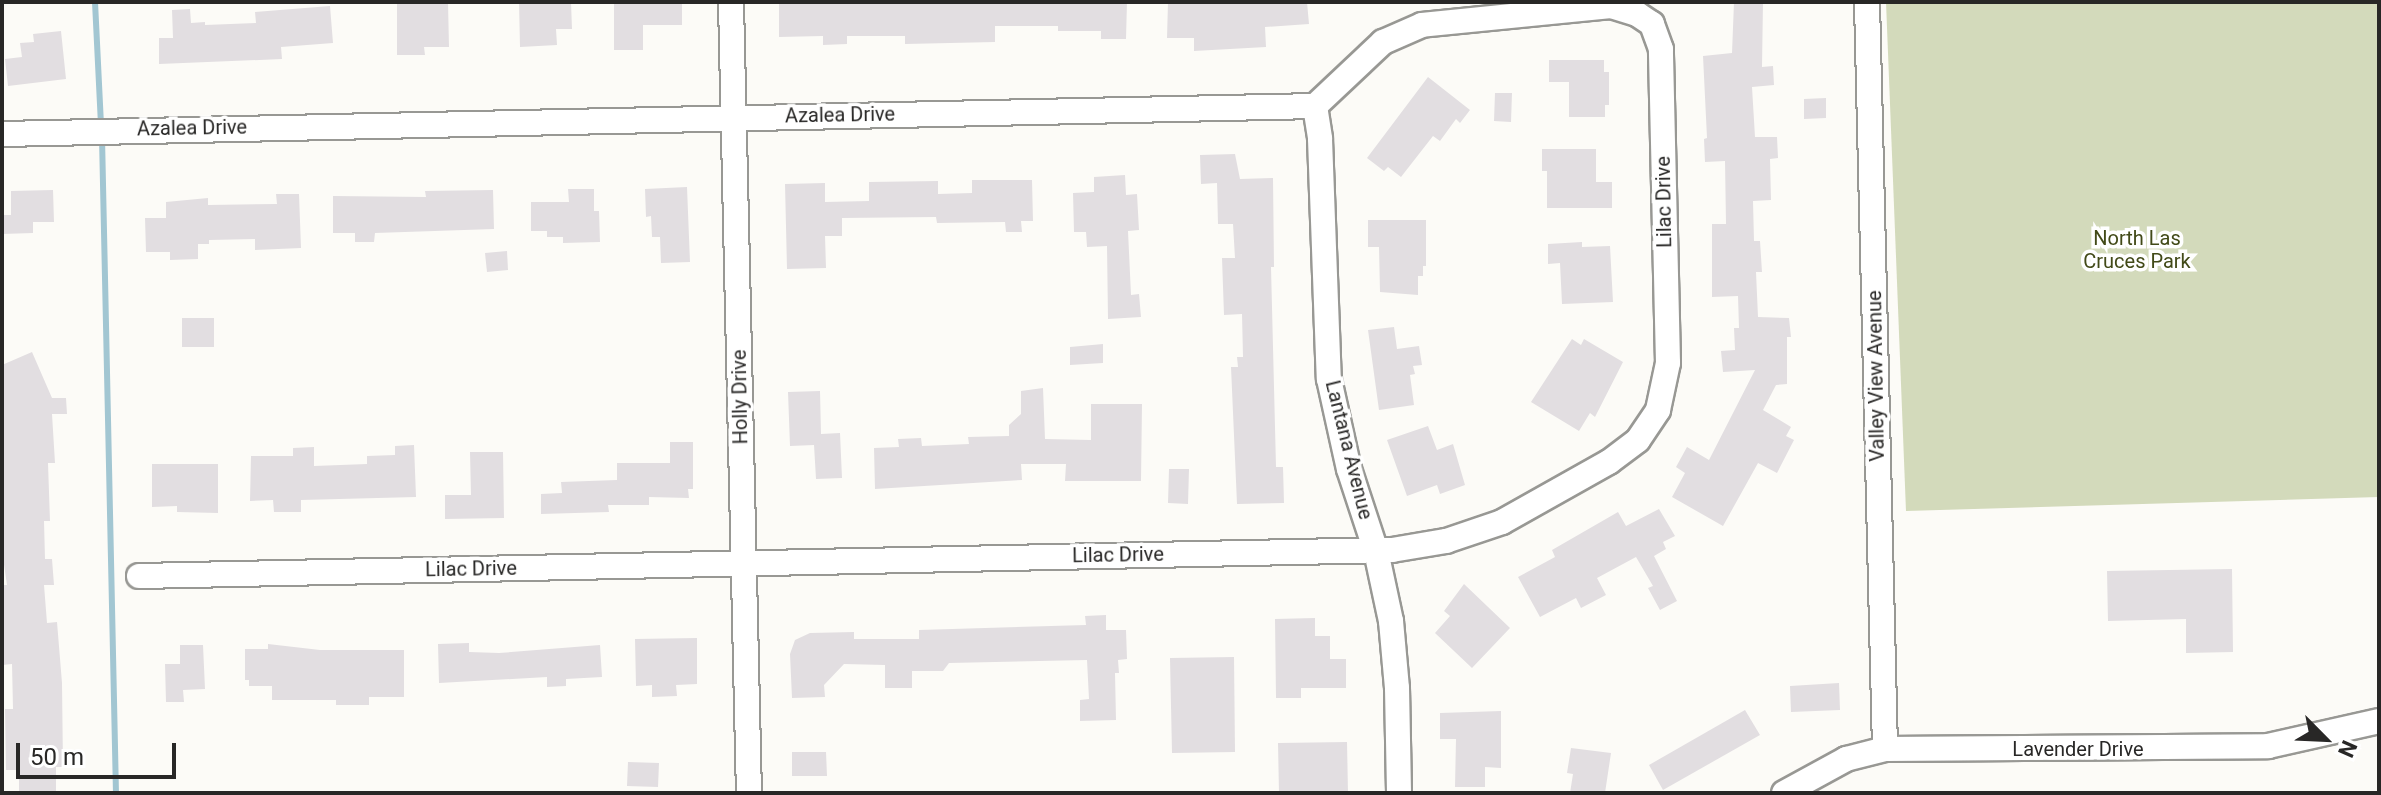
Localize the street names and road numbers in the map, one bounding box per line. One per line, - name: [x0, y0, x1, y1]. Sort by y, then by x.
- street label: Azalea Drive: [785, 102, 895, 128]
- street label: Azalea Drive: [137, 115, 247, 141]
- street label: Lilac Drive: [1651, 156, 1677, 248]
- street label: Valley View Avenue: [1863, 290, 1889, 462]
- street label: Holly Drive: [727, 349, 753, 445]
- street label: Lantana Avenue: [1320, 378, 1378, 522]
- street label: Lilac Drive: [1072, 542, 1164, 568]
- street label: Lilac Drive: [425, 556, 517, 582]
- street label: Lavender Drive: [2012, 737, 2144, 761]

